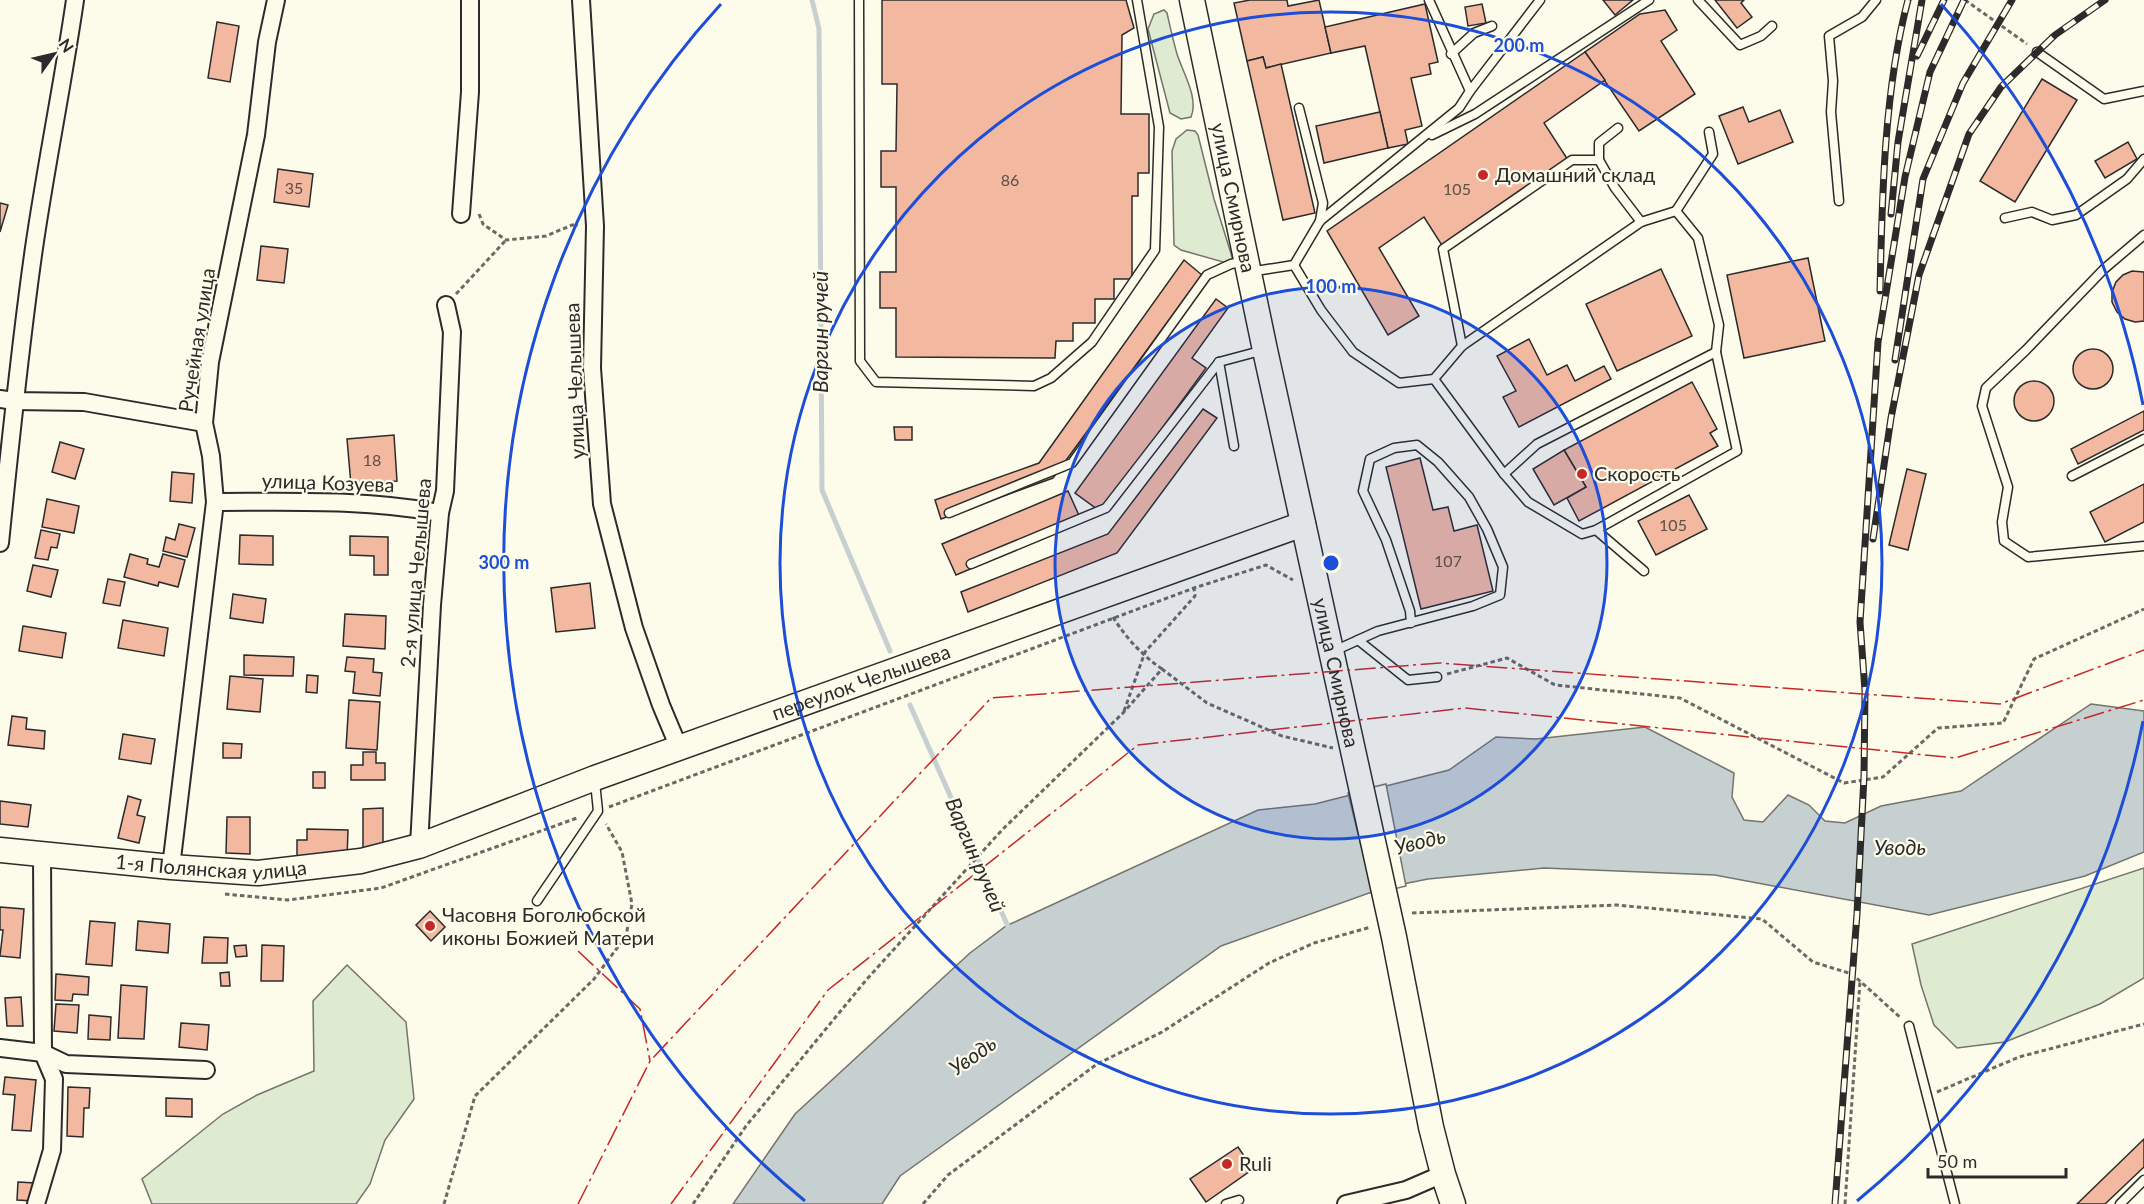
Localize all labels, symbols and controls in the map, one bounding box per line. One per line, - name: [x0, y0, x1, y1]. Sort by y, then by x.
- north arrow: [24, 24, 84, 84]
- text: 200 m: [1494, 34, 1544, 56]
- text: N: [56, 35, 78, 56]
- street label: улица Смирнова: [1207, 120, 1262, 275]
- place label: Домашний склад: [1495, 162, 1655, 186]
- marker: Домашний склад: [1476, 168, 1490, 182]
- house number: 86: [1001, 170, 1019, 189]
- house number: 35: [285, 178, 303, 197]
- house number: 105: [1443, 179, 1471, 198]
- street label: Ручейная улица: [173, 266, 219, 414]
- water label: Варгин ручей: [807, 271, 832, 393]
- text: 100 m: [1306, 275, 1356, 297]
- street label: улица Челышева: [559, 303, 589, 460]
- house number: 18: [363, 450, 381, 469]
- place label: Скорость: [1594, 461, 1680, 485]
- marker: Скорость: [1575, 467, 1589, 481]
- street label: улица Козуева: [261, 468, 395, 496]
- street label: 2-я улица Челышева: [395, 477, 435, 669]
- house number: 105: [1659, 515, 1687, 534]
- text: 300 m: [479, 551, 529, 573]
- house number: 107: [1434, 551, 1462, 570]
- centre of rings: [1321, 553, 1341, 573]
- street label: улица Смирнова: [1309, 596, 1365, 750]
- street label: переулок Челышева: [768, 639, 953, 725]
- water label: Варгин ручей: [941, 793, 1012, 916]
- water label: Уводь: [1391, 822, 1448, 859]
- water label: Уводь: [1874, 834, 1926, 859]
- street label: 1-я Полянская улица: [114, 849, 308, 884]
- place label: Часовня Боголюбской иконы Божией Матери: [442, 902, 654, 949]
- marker: Часовня Боголюбской иконы Божией Матери: [423, 919, 437, 933]
- water label: Уводь: [944, 1030, 1001, 1080]
- scale bar: [1928, 1141, 2066, 1179]
- text: 50 m: [1937, 1150, 1977, 1172]
- place label: Ruli: [1239, 1151, 1272, 1175]
- marker: Ruli: [1220, 1157, 1234, 1171]

